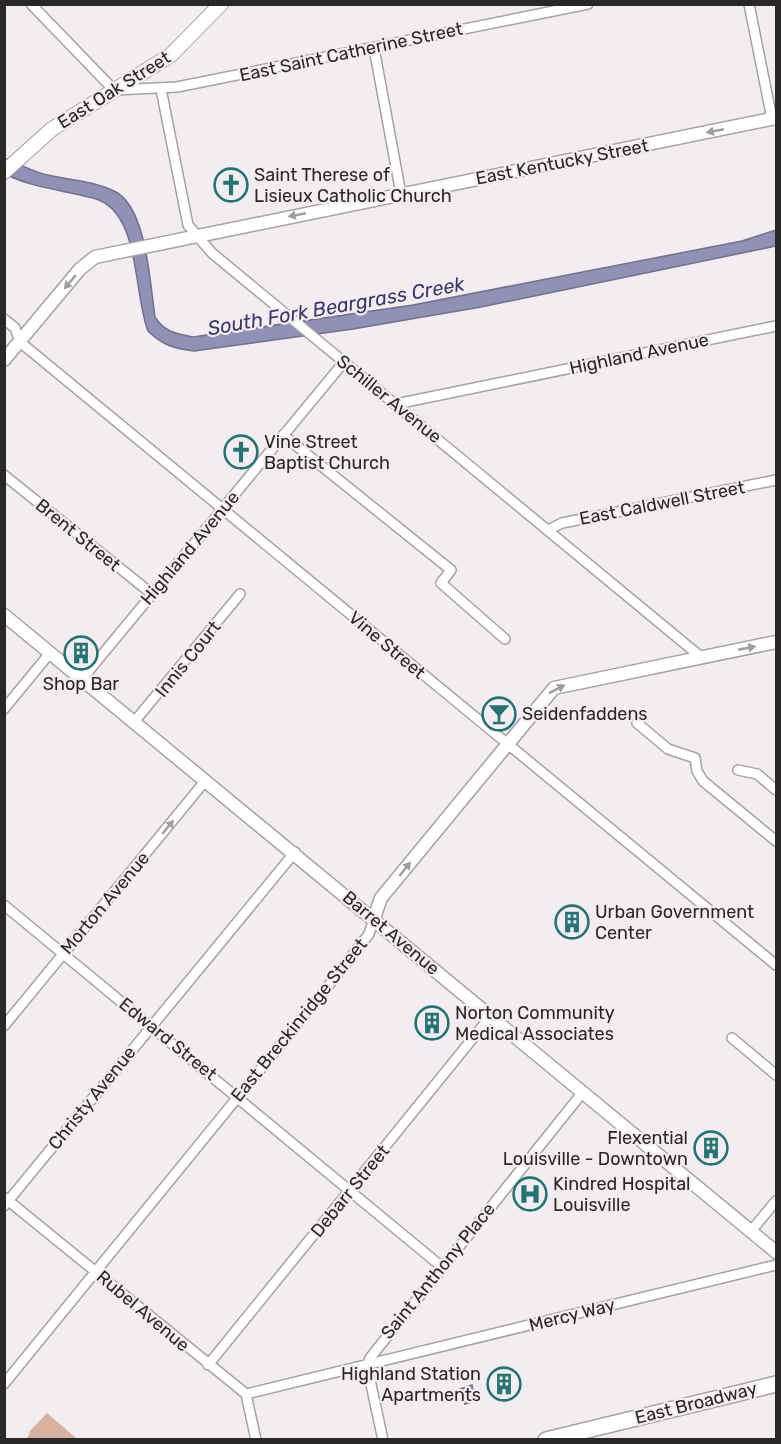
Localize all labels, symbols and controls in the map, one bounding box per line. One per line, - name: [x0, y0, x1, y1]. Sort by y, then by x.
- street label: East Saint Catherine Street: [237, 18, 465, 86]
- street label: East Oak Street: [53, 46, 175, 134]
- one-way arrow: [705, 127, 724, 136]
- street label: East Kentucky Street: [474, 134, 650, 190]
- place label: Saint Therese of Lisieux Catholic Church: [254, 164, 452, 207]
- church icon: Saint Therese of Lisieux Catholic Church: [213, 167, 249, 203]
- one-way arrow: [287, 211, 306, 220]
- water label: South Fork Beargrass Creek: [206, 271, 467, 340]
- one-way arrow: [63, 274, 76, 290]
- street label: Highland Avenue: [567, 328, 711, 380]
- street label: Schiller Avenue: [332, 350, 446, 448]
- place label: Vine Street Baptist Church: [264, 431, 390, 474]
- church icon: Vine Street Baptist Church: [223, 434, 259, 470]
- street label: East Caldwell Street: [577, 476, 747, 530]
- street label: Highland Avenue: [136, 487, 244, 609]
- street label: Brent Street: [31, 494, 125, 576]
- street label: Vine Street: [344, 607, 430, 683]
- street label: Innis Court: [151, 616, 225, 702]
- building icon: Shop Bar: [63, 635, 99, 671]
- one-way arrow: [737, 643, 756, 652]
- place label: Shop Bar: [43, 673, 119, 695]
- one-way arrow: [548, 685, 566, 695]
- bar icon: Seidenfaddens: [481, 696, 517, 732]
- place label: Seidenfaddens: [522, 703, 648, 725]
- one-way arrow: [161, 820, 174, 835]
- street label: Morton Avenue: [56, 847, 154, 959]
- one-way arrow: [398, 861, 411, 877]
- street label: Barret Avenue: [338, 886, 444, 980]
- place label: Urban Government Center: [595, 901, 754, 944]
- building icon: Urban Government Center: [554, 904, 590, 940]
- street label: East Breckinridge Street: [226, 934, 372, 1106]
- street label: Edward Street: [115, 993, 221, 1085]
- place label: Norton Community Medical Associates: [455, 1002, 615, 1045]
- building icon: Norton Community Medical Associates: [414, 1005, 450, 1041]
- street label: Christy Avenue: [44, 1042, 140, 1154]
- place label: Flexential Louisville - Downtown: [503, 1127, 688, 1170]
- building icon: Flexential Louisville - Downtown: [693, 1130, 729, 1166]
- street label: Debarr Street: [306, 1140, 394, 1242]
- place label: Kindred Hospital Louisville: [553, 1173, 690, 1216]
- hospital icon: Kindred Hospital Louisville: [512, 1176, 548, 1212]
- street label: Saint Anthony Place: [376, 1198, 500, 1344]
- street label: Rubel Avenue: [92, 1266, 194, 1356]
- street label: Mercy Way: [527, 1294, 617, 1336]
- place label: Highland Station Apartments: [341, 1363, 481, 1406]
- building icon: Highland Station Apartments: [486, 1366, 522, 1402]
- street label: East Broadway: [633, 1377, 759, 1429]

